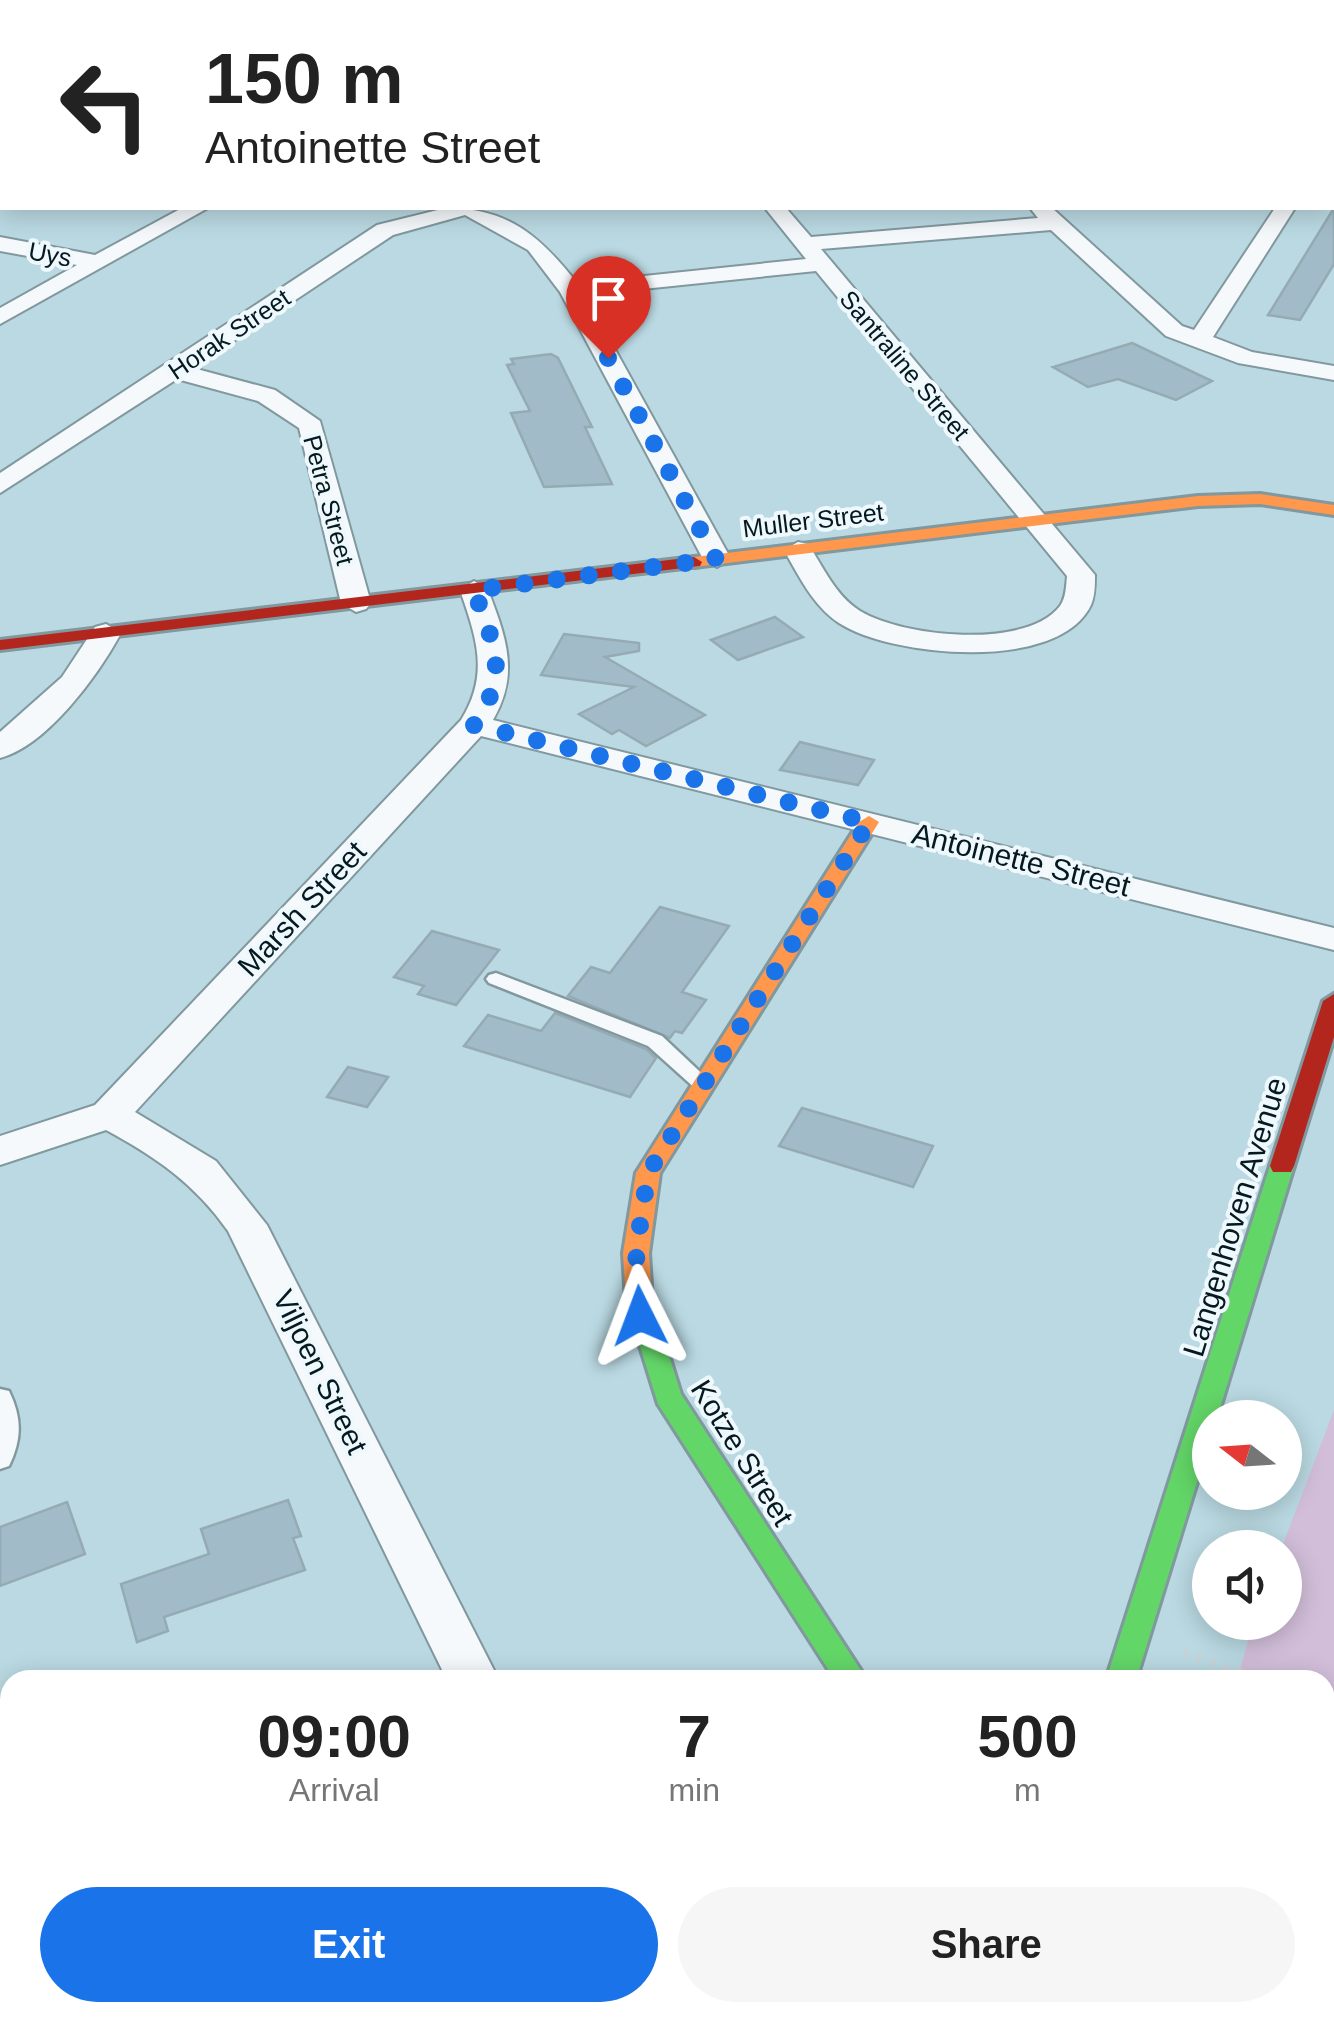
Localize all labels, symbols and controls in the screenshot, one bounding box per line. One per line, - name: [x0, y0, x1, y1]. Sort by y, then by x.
- icon: left: [40, 40, 170, 170]
- text: 150 m: [205, 40, 403, 118]
- text: Antoinette Street: [205, 122, 540, 173]
- street label: Uys: [26, 236, 74, 272]
- pin: [566, 256, 651, 359]
- icon: arrive: [581, 271, 636, 326]
- street label: Horak Street: [163, 283, 295, 385]
- street label: Santraline Street: [834, 285, 976, 445]
- street label: Petra Street: [298, 432, 360, 568]
- street label: Muller Street: [741, 497, 885, 543]
- street label: Antoinette Street: [909, 816, 1134, 903]
- street label: Marsh Street: [231, 834, 373, 983]
- street label: Langenhoven Avenue: [1176, 1073, 1293, 1360]
- position arrow: [588, 1264, 692, 1368]
- street label: Viljoen Street: [267, 1285, 375, 1460]
- street label: Kotze Street: [685, 1374, 801, 1532]
- north arrow: [1192, 1400, 1302, 1510]
- map controls: [1192, 1400, 1302, 1640]
- button: sound: [1192, 1530, 1302, 1640]
- text: 09:00: [257, 1703, 411, 1770]
- text: 7: [677, 1703, 711, 1770]
- text: 500: [977, 1703, 1078, 1770]
- text: Arrival: [289, 1772, 380, 1808]
- text: min: [668, 1772, 720, 1808]
- text: m: [1014, 1772, 1041, 1808]
- button: Exit: [40, 1887, 658, 2002]
- button: Share: [678, 1887, 1295, 2002]

